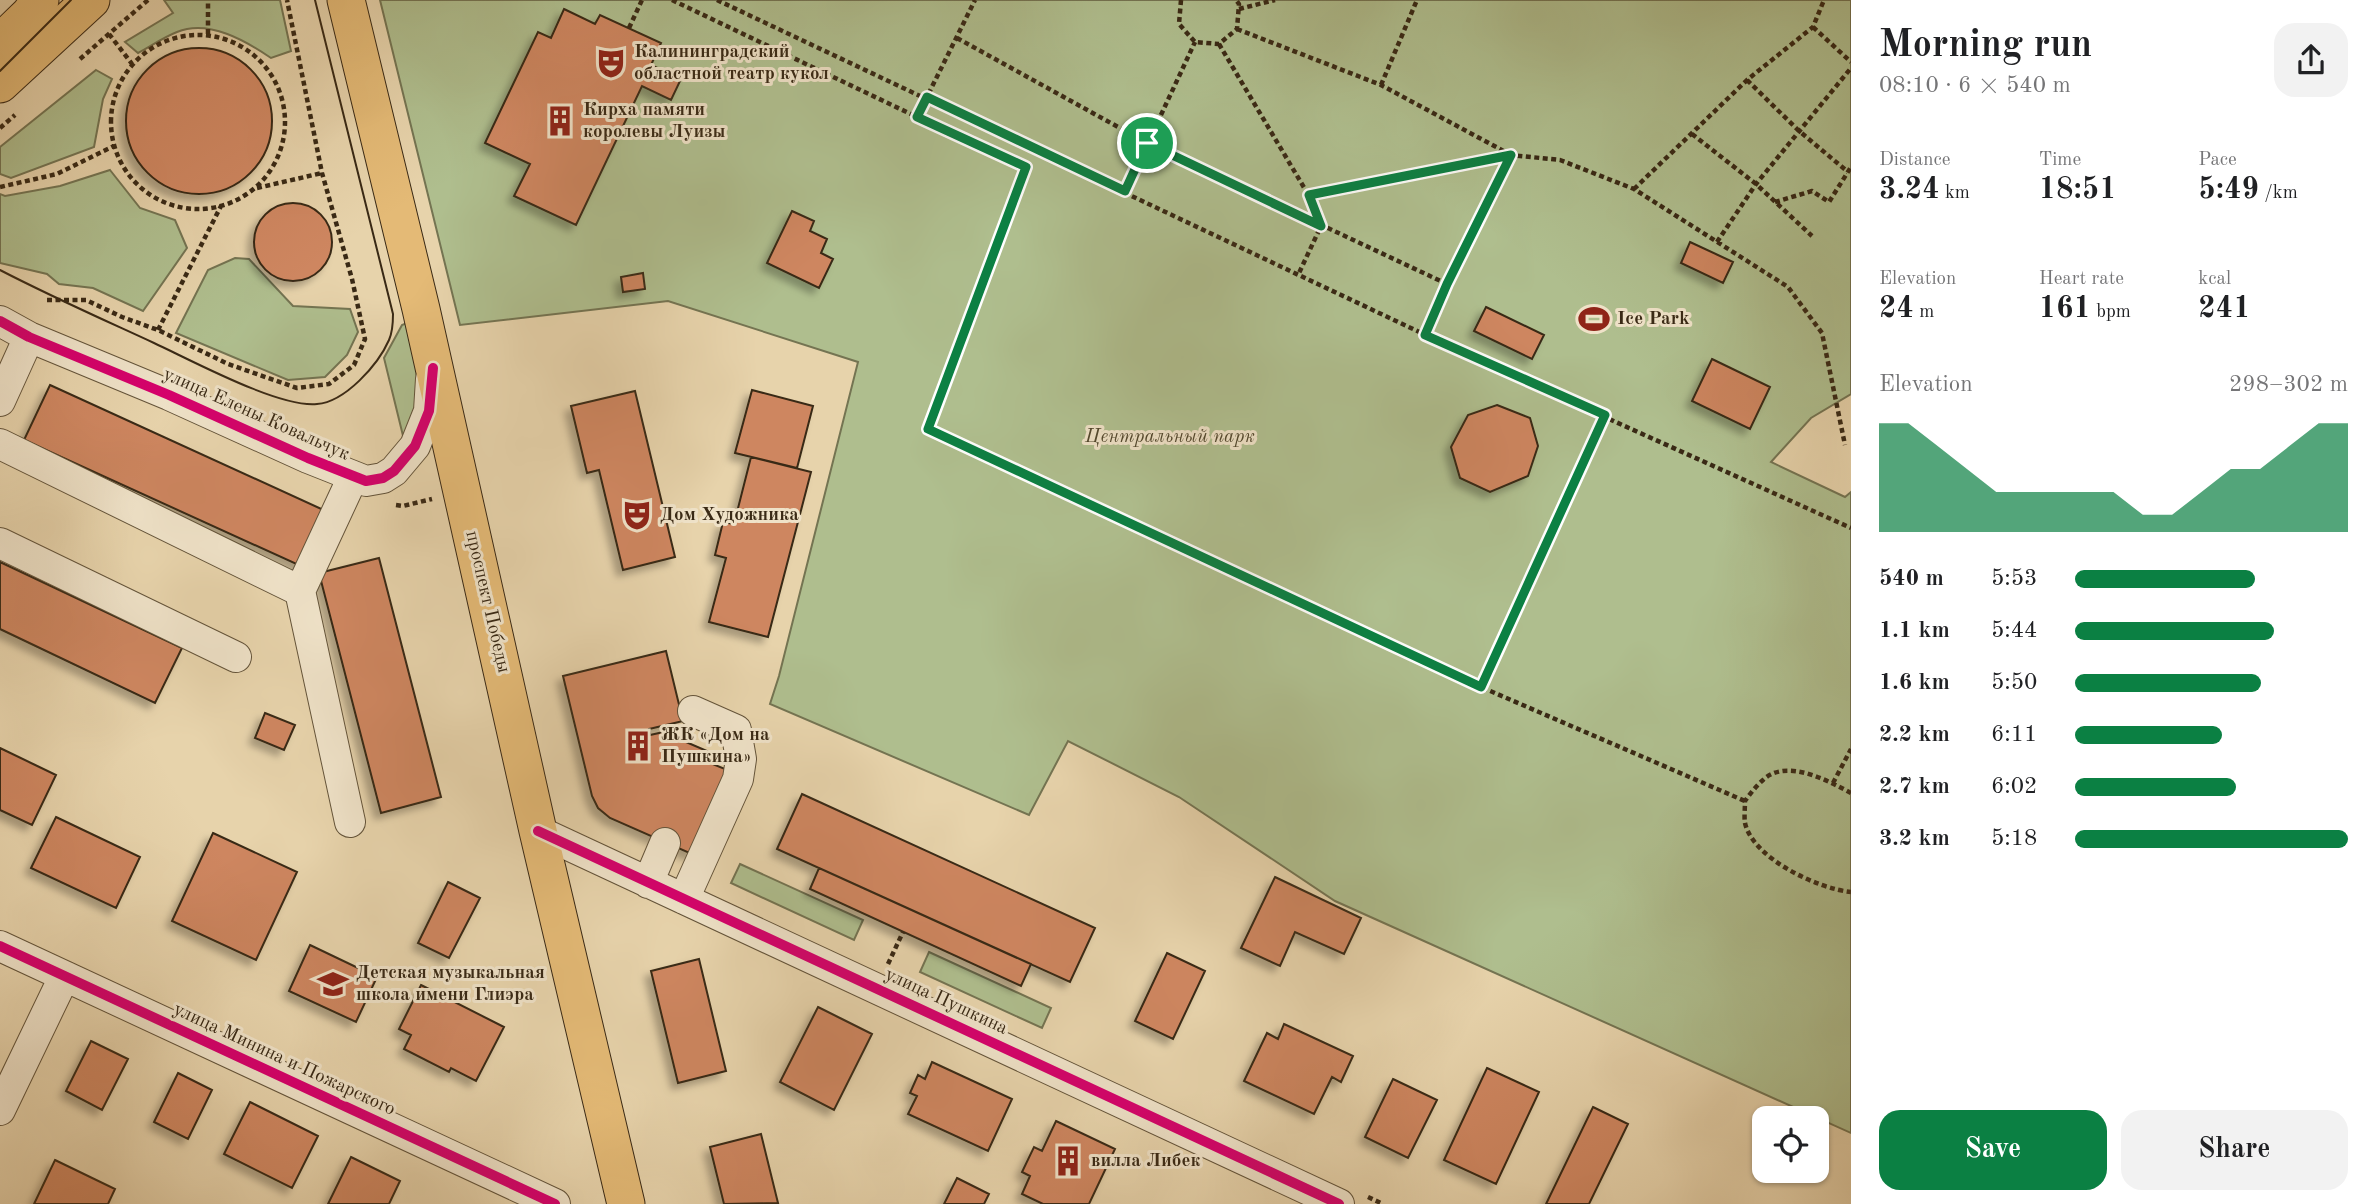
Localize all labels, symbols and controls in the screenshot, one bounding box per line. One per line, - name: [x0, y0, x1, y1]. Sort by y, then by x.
- button: share: [2274, 23, 2348, 97]
- text: Morning run: [1879, 27, 2092, 65]
- place label: Калининградский областной театр кукол: [634, 43, 829, 84]
- theatre icon: Калининградский областной театр кукол: [594, 46, 628, 80]
- text: 08:10 · 6 × 540 m: [1879, 74, 2071, 97]
- place label: Кирха памяти королевы Луизы: [583, 101, 726, 142]
- building icon: Кирха памяти королевы Луизы: [543, 104, 577, 138]
- pin: [1117, 113, 1177, 173]
- icon: arrive: [1128, 124, 1166, 162]
- text: Distance: [1879, 151, 1951, 170]
- text: Time: [2039, 151, 2081, 170]
- text: Pace: [2198, 151, 2237, 170]
- text: 3.24: [1879, 175, 1940, 205]
- text: 18:51: [2039, 175, 2117, 205]
- text: 5:49: [2198, 175, 2259, 205]
- text: km: [1940, 184, 1970, 203]
- text: /km: [2259, 184, 2298, 203]
- text: Elevation: [1879, 270, 1956, 289]
- text: Heart rate: [2039, 270, 2124, 289]
- text: kcal: [2198, 270, 2231, 289]
- text: 24: [1879, 294, 1914, 324]
- text: 161: [2039, 294, 2091, 324]
- text: 241: [2198, 294, 2251, 324]
- sports icon: Ice Park: [1577, 302, 1611, 336]
- text: m: [1914, 303, 1934, 322]
- text: bpm: [2091, 303, 2131, 322]
- place label: Ice Park: [1617, 310, 1690, 329]
- street label: улица Елены Ковальчук: [160, 365, 353, 465]
- text: Elevation: [1879, 373, 1973, 396]
- text: 298–302 m: [2229, 373, 2348, 396]
- park label: Центральный парк: [1084, 428, 1255, 447]
- theatre icon: Дом Художника: [620, 498, 654, 532]
- place label: Дом Художника: [660, 506, 799, 525]
- street label: проспект Победы: [461, 529, 513, 675]
- text: 540 m: [1879, 567, 1944, 590]
- text: 5:53: [1991, 567, 2037, 590]
- text: 1.1 km: [1879, 619, 1950, 642]
- text: 5:44: [1991, 619, 2037, 642]
- text: 1.6 km: [1879, 671, 1950, 694]
- text: 5:50: [1991, 671, 2037, 694]
- text: 2.2 km: [1879, 723, 1950, 746]
- text: 6:11: [1991, 723, 2037, 746]
- place label: ЖК «Дом на Пушкина»: [661, 726, 770, 767]
- building icon: ЖК «Дом на Пушкина»: [621, 729, 655, 763]
- text: 2.7 km: [1879, 775, 1950, 798]
- text: 6:02: [1991, 775, 2037, 798]
- text: 3.2 km: [1879, 827, 1950, 850]
- text: 5:18: [1991, 827, 2037, 850]
- place label: Детская музыкальная школа имени Глиэра: [356, 964, 545, 1005]
- street label: улица Пушкина: [882, 965, 1011, 1039]
- school or university icon: Детская музыкальная школа имени Глиэра: [316, 967, 350, 1001]
- street label: улица Минина и Пожарского: [170, 1000, 398, 1120]
- map controls: [1752, 1106, 1829, 1183]
- button: locate: [1752, 1106, 1829, 1183]
- button: Save: [1879, 1110, 2107, 1190]
- button: Share: [2121, 1110, 2348, 1190]
- building icon: вилла Либек: [1051, 1144, 1085, 1178]
- place label: вилла Либек: [1091, 1152, 1200, 1171]

